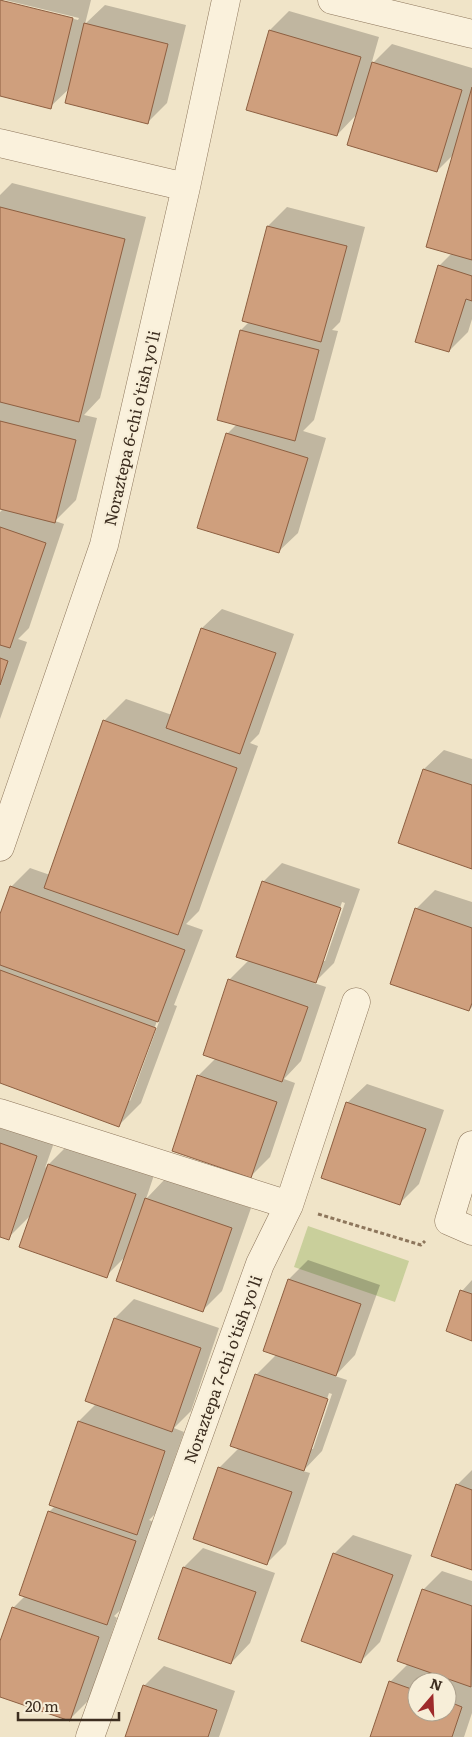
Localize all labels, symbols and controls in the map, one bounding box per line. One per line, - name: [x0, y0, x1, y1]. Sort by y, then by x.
- street label: Noraztepa 6-chi o'tish yo'li: [97, 328, 165, 528]
- street label: Noraztepa 7-chi o'tish yo'li: [177, 1272, 267, 1466]
- north arrow: [407, 1672, 457, 1722]
- text: N: [428, 1672, 446, 1695]
- scale bar: [18, 1690, 119, 1722]
- text: 20 m: [25, 1694, 59, 1717]

